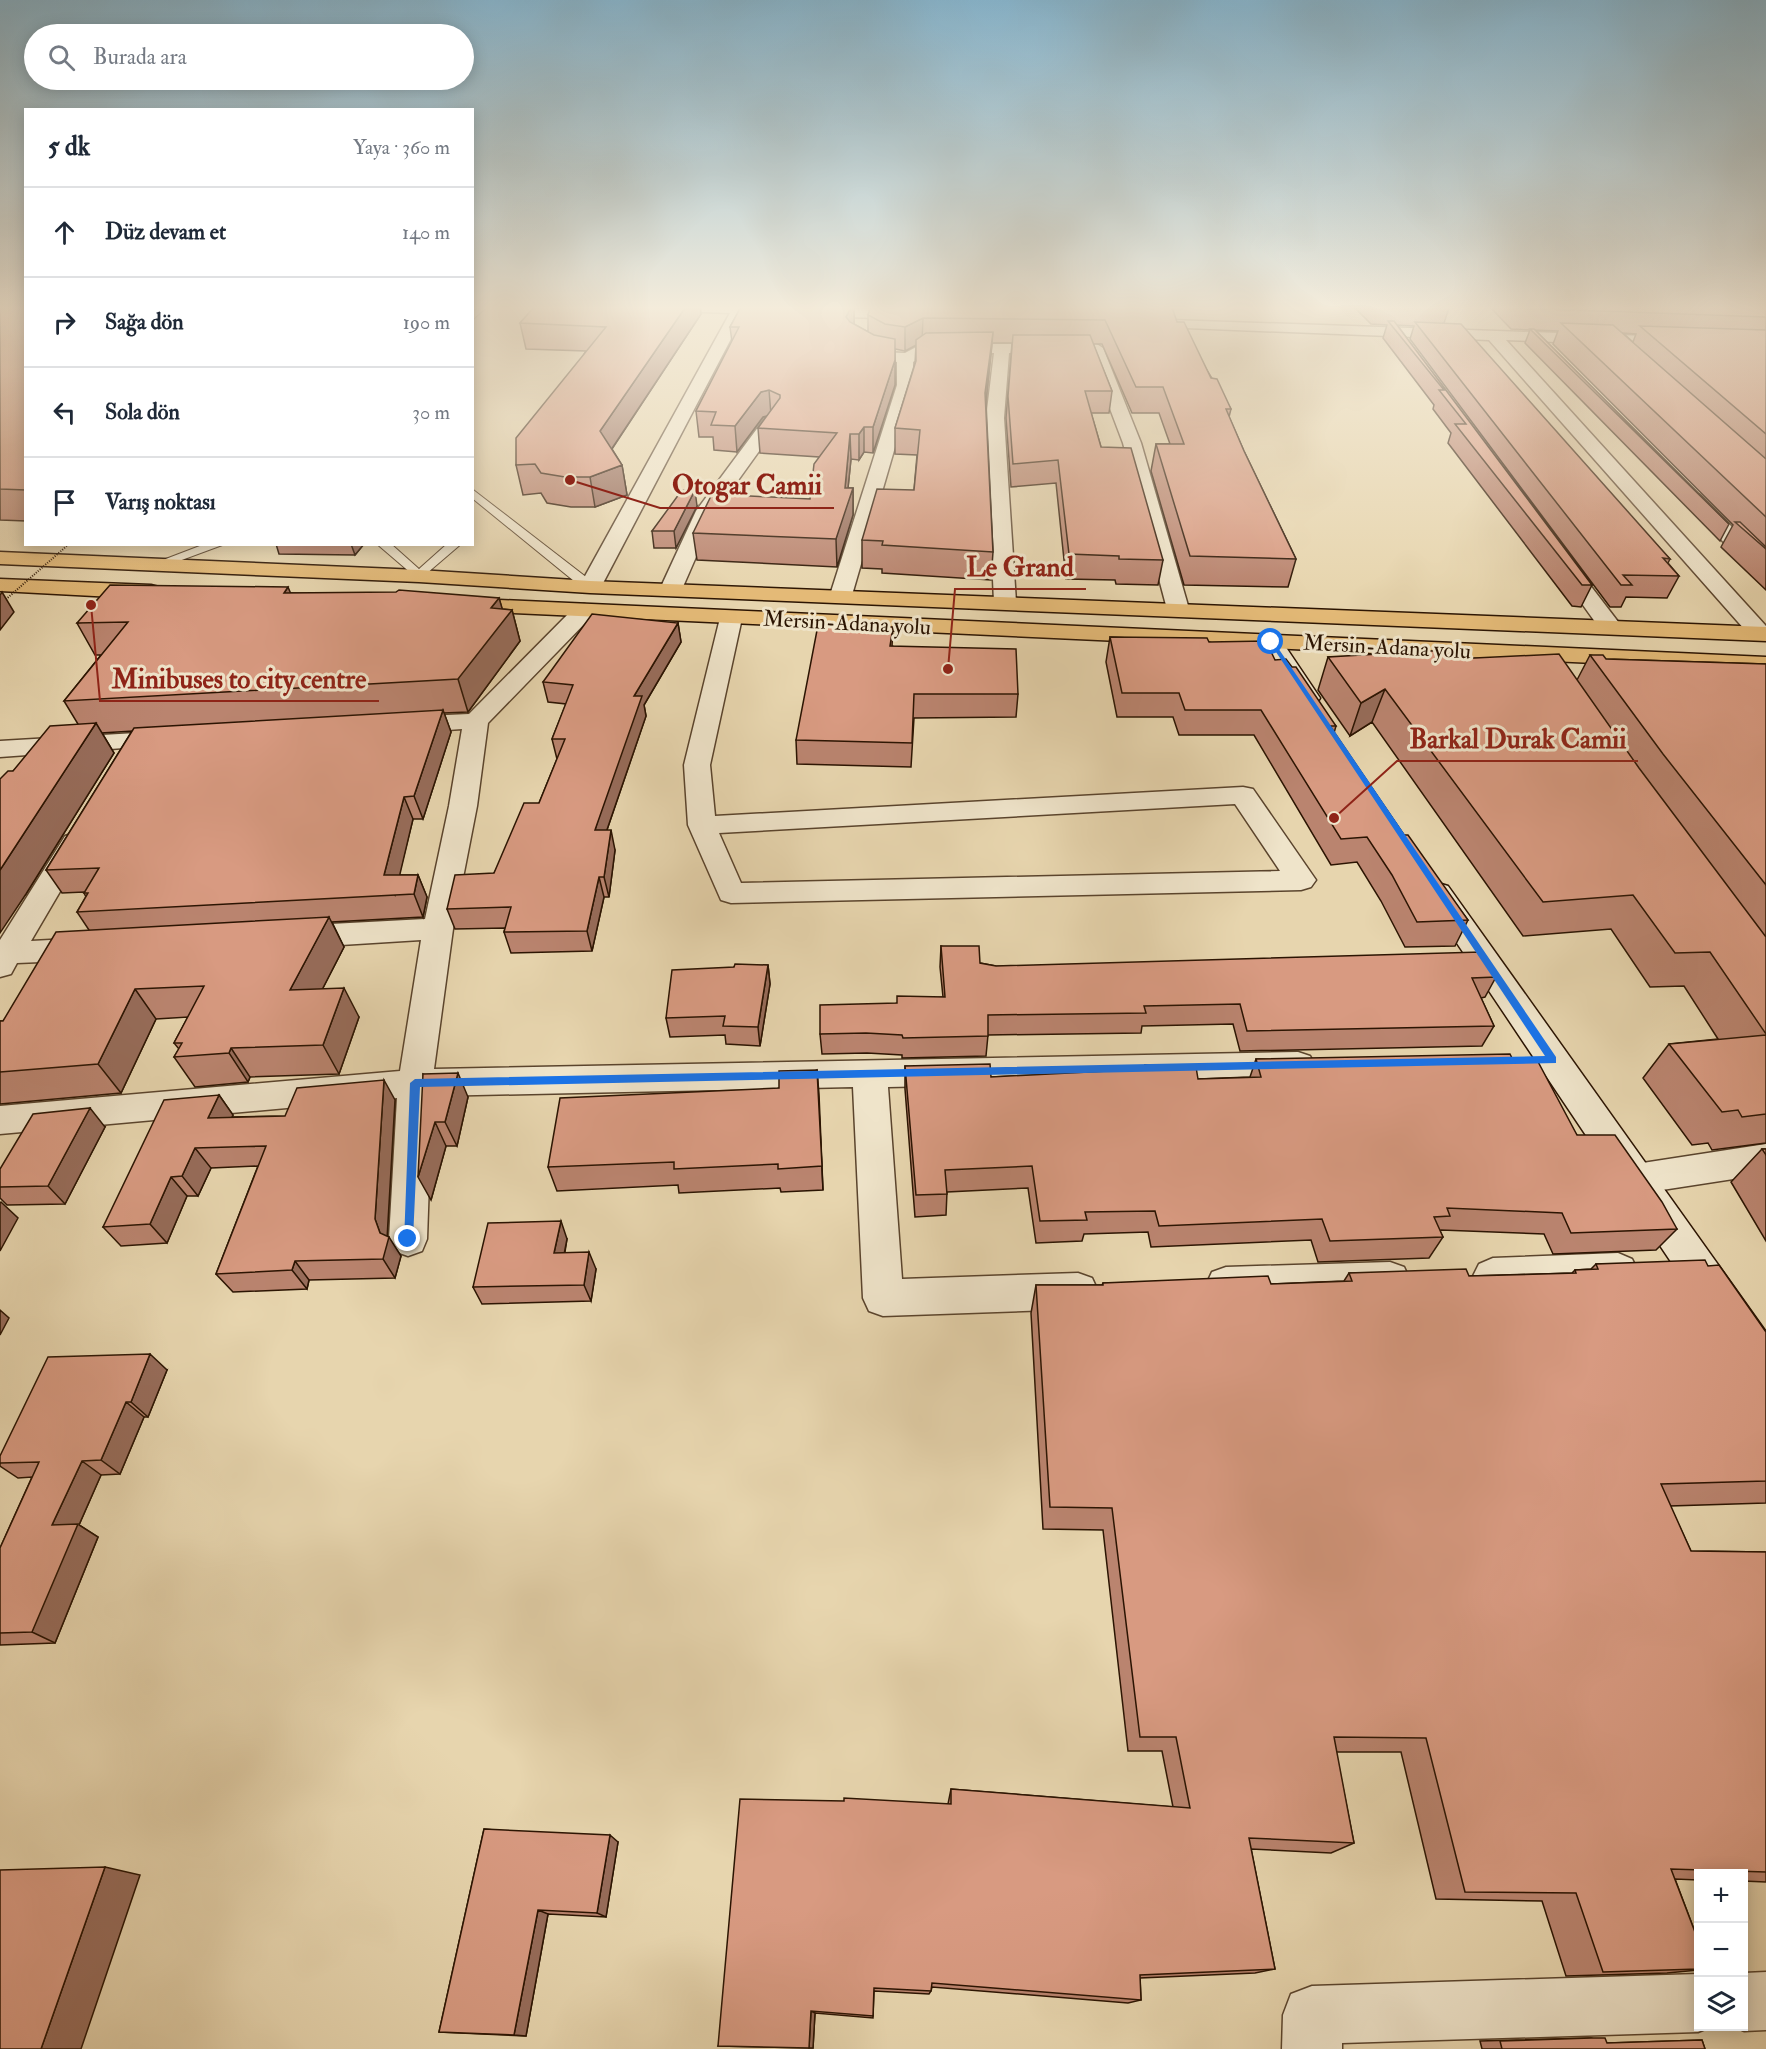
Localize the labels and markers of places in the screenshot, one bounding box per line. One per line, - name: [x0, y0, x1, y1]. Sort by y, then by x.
- callout: Otogar Camii: [660, 463, 834, 508]
- callout: Le Grand: [955, 544, 1086, 589]
- callout: Minibuses to city centre: [100, 656, 379, 701]
- callout: Barkal Durak Camii: [1397, 716, 1638, 761]

